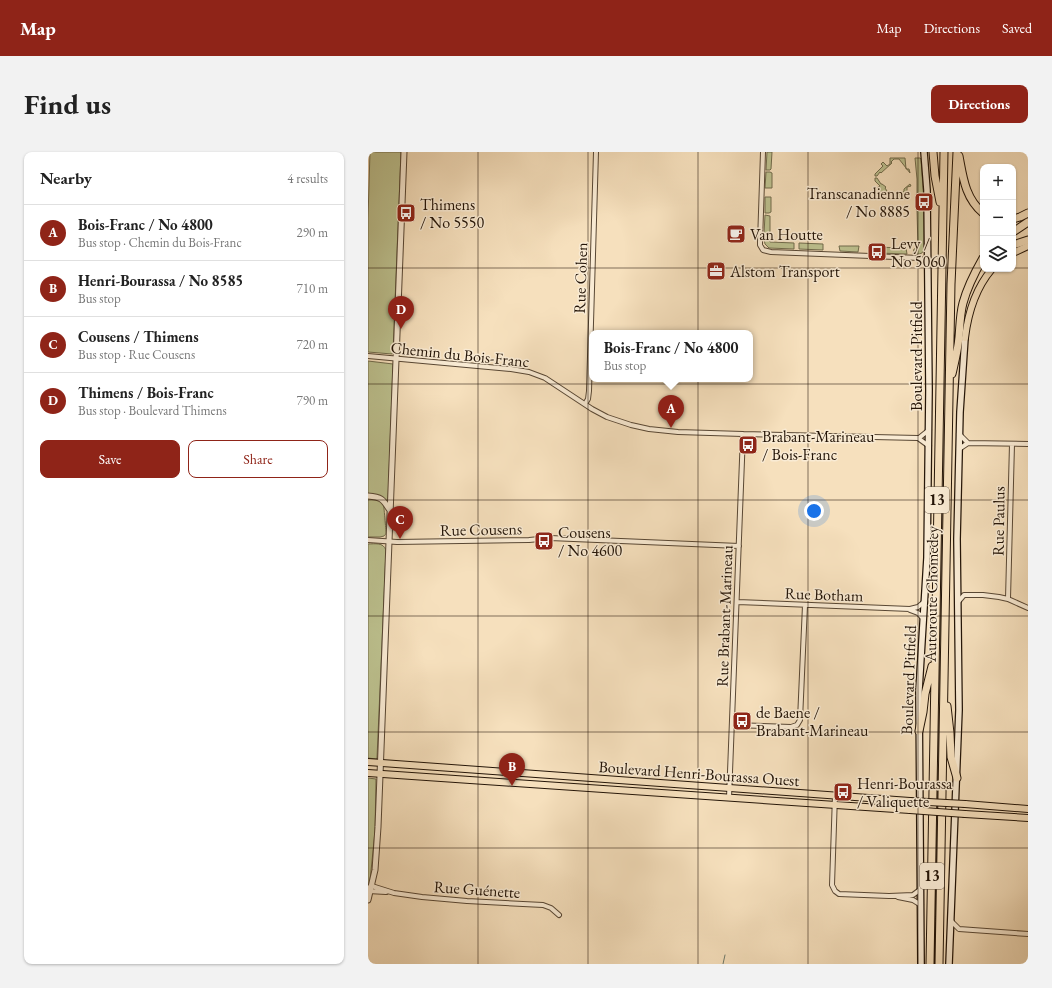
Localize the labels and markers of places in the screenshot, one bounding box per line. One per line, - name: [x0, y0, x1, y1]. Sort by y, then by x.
- place label: Transcanadienne / No 8885: [807, 183, 910, 222]
- bus stop icon: Transcanadienne / No 8885: [913, 191, 935, 213]
- place label: Thimens / No 5550: [420, 194, 484, 233]
- bus stop icon: Thimens / No 5550: [395, 202, 417, 224]
- cafe icon: Van Houtte: [725, 223, 747, 245]
- place label: Van Houtte: [750, 224, 823, 245]
- place label: Levy / No 5060: [891, 233, 946, 272]
- bus stop icon: Levy / No 5060: [866, 241, 888, 263]
- office icon: Alstom Transport: [705, 260, 727, 282]
- place label: Alstom Transport: [729, 261, 840, 282]
- pin: D: [388, 296, 414, 329]
- pin: A: [658, 395, 684, 428]
- place label: Brabant-Marineau / Bois-Franc: [762, 426, 875, 465]
- bus stop icon: Brabant-Marineau / Bois-Franc: [737, 434, 759, 456]
- pin: C: [387, 506, 413, 539]
- place label: Cousens / No 4600: [558, 522, 622, 561]
- bus stop icon: Cousens / No 4600: [533, 530, 555, 552]
- place label: de Baene / Brabant-Marineau: [756, 702, 869, 741]
- bus stop icon: de Baene / Brabant-Marineau: [731, 710, 753, 732]
- pin: B: [499, 753, 525, 786]
- place label: Henri-Bourassa / Valiquette: [857, 773, 953, 812]
- bus stop icon: Henri-Bourassa / Valiquette: [832, 781, 854, 803]

